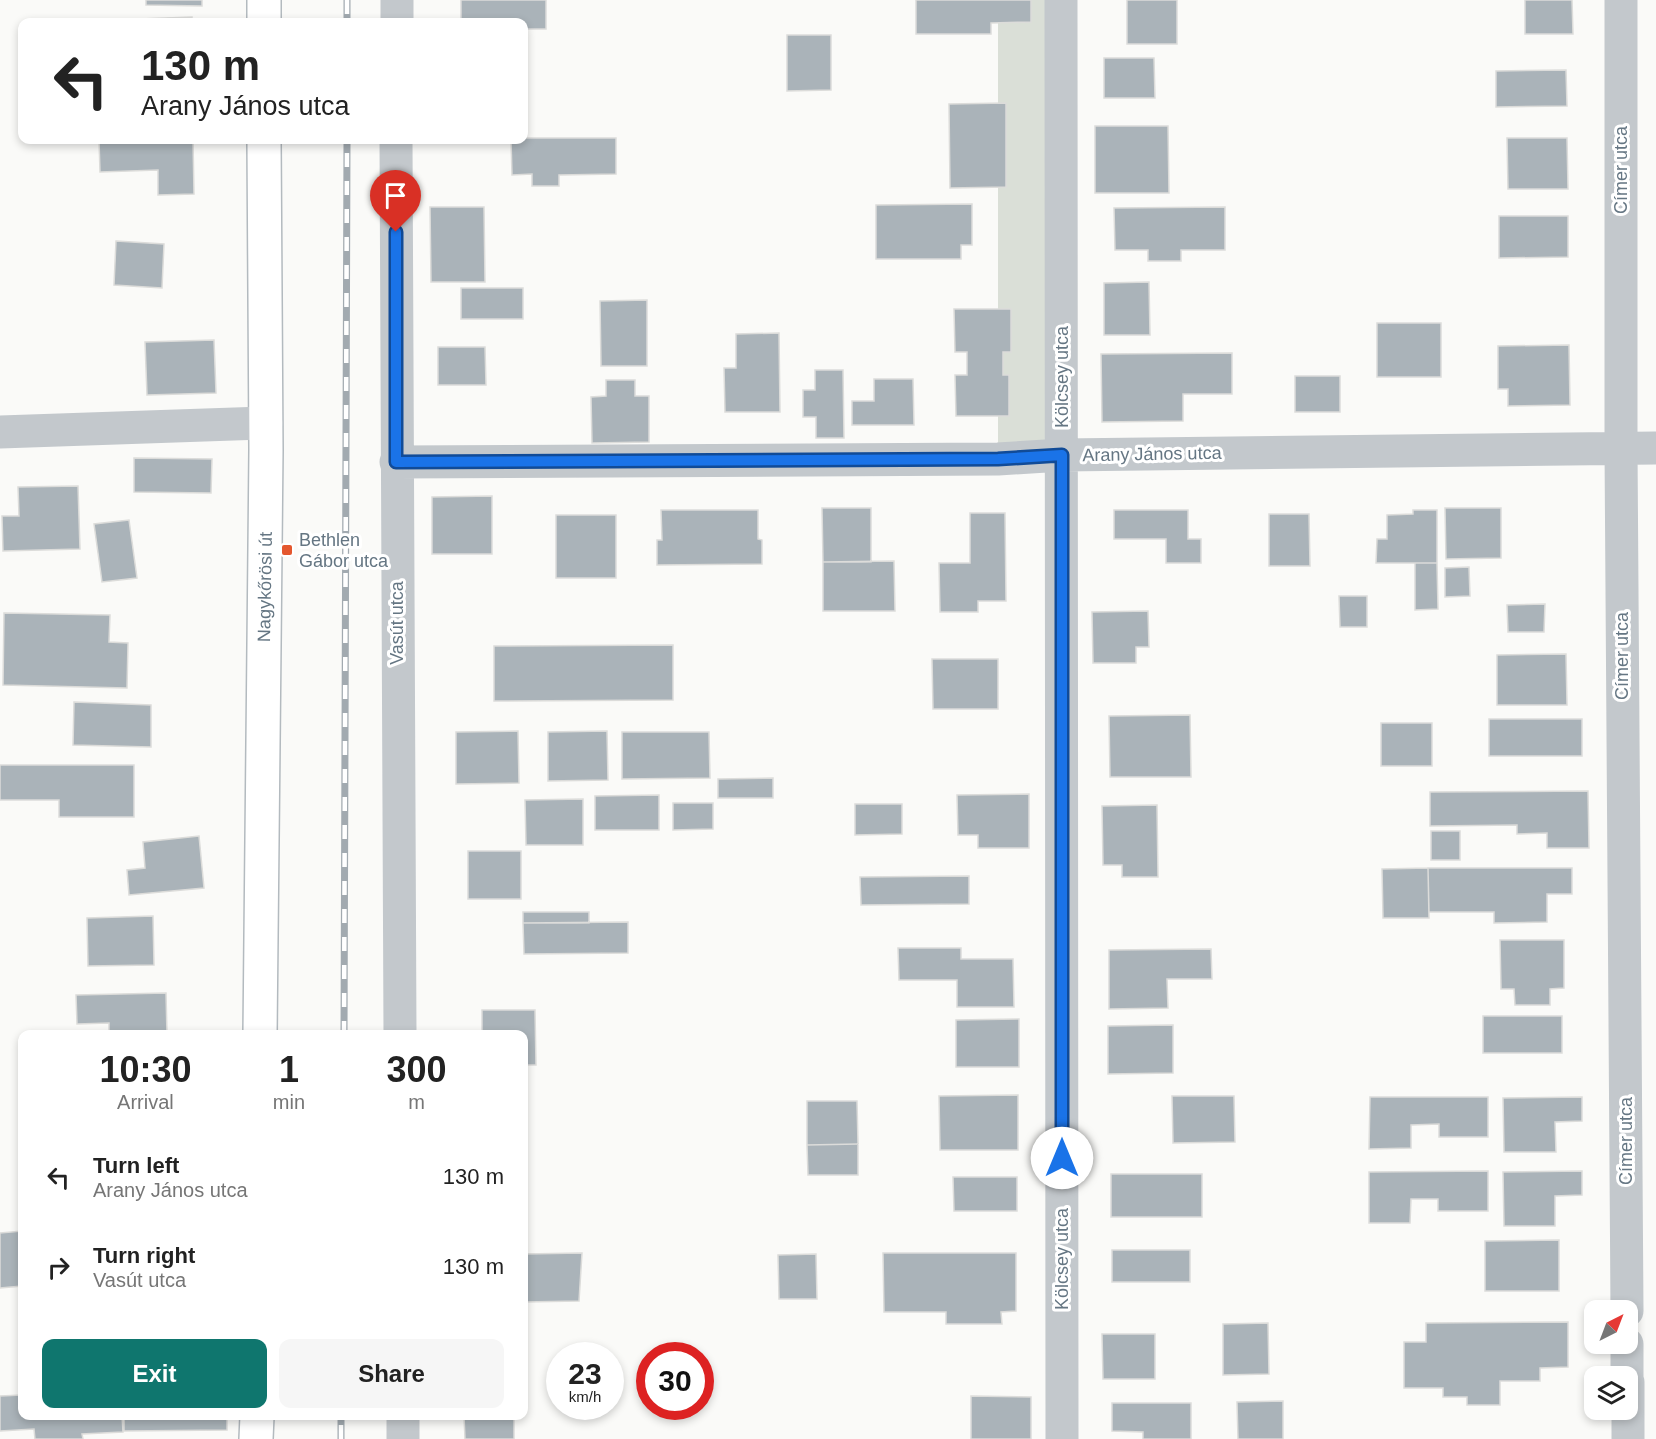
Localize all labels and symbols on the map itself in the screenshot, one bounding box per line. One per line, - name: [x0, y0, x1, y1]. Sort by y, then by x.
- street label: Címer utca: [1611, 125, 1631, 214]
- pin: [370, 170, 421, 232]
- street label: Kölcsey utca: [1052, 325, 1072, 428]
- street label: Arany János utca: [1082, 443, 1223, 465]
- place label: Bethlen Gábor utca: [299, 530, 389, 571]
- street label: Nagykőrösi út: [254, 532, 276, 642]
- marker: Bethlen Gábor utca: [280, 543, 294, 557]
- street label: Vasút utca: [387, 580, 407, 665]
- street label: Címer utca: [1612, 611, 1632, 700]
- street label: Címer utca: [1616, 1096, 1636, 1185]
- position arrow: [1030, 1126, 1094, 1190]
- street label: Kölcsey utca: [1052, 1207, 1072, 1310]
- north arrow: [1584, 1300, 1638, 1354]
- speed limit sign: 30: [636, 1342, 714, 1420]

